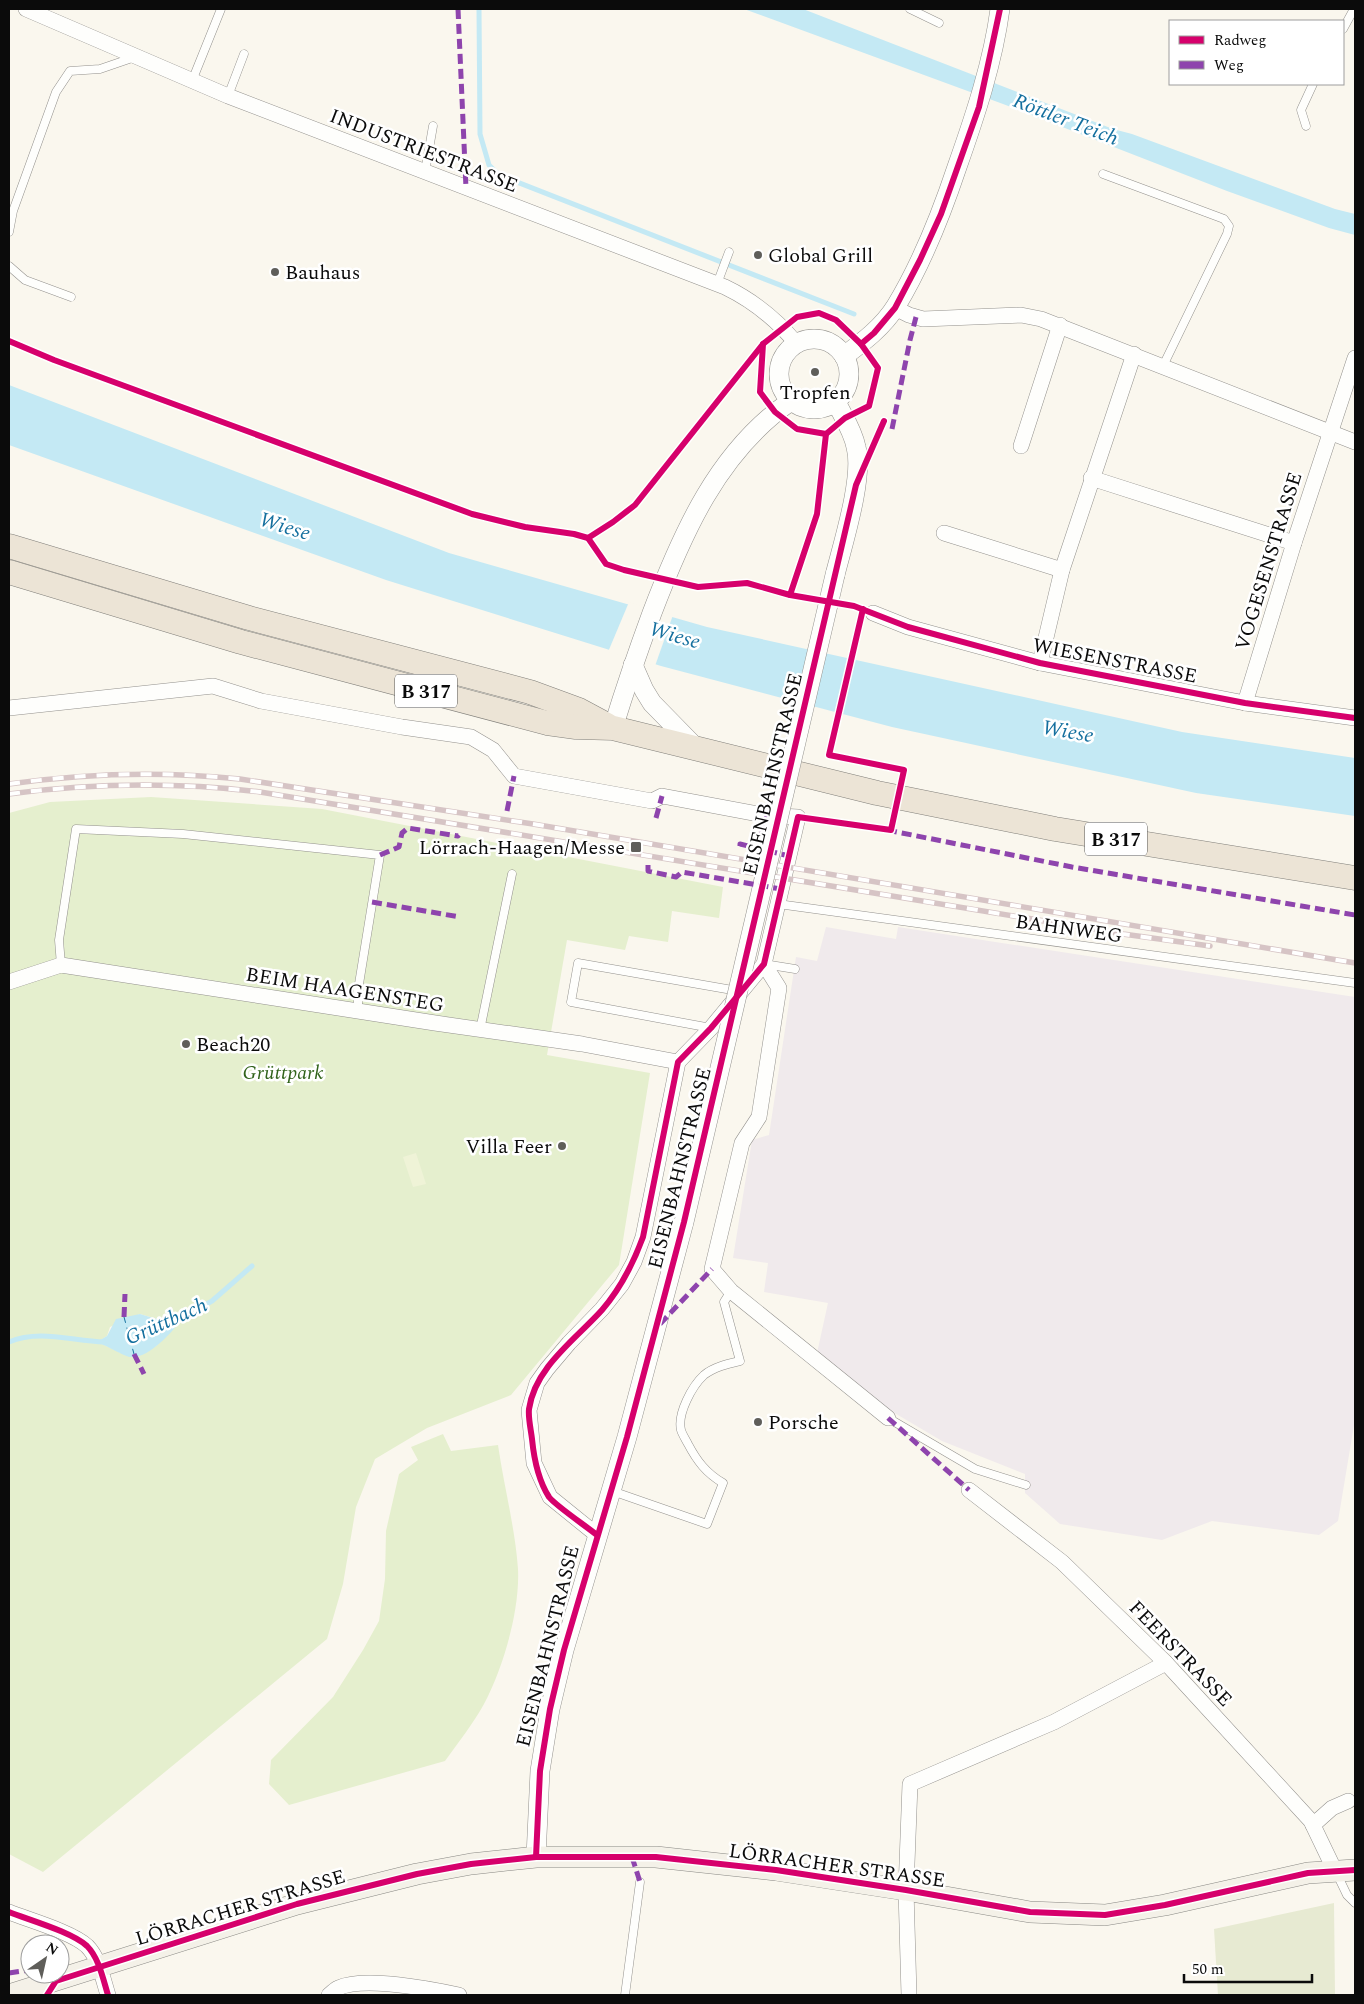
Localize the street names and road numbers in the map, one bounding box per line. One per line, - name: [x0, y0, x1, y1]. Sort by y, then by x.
- street label: INDUSTRIESTRASSE: [325, 101, 522, 201]
- street label: VOGESENSTRASSE: [1228, 468, 1310, 654]
- street label: WIESENSTRASSE: [1030, 630, 1199, 692]
- street label: EISENBAHNSTRASSE: [735, 670, 811, 878]
- road number: B 317: [395, 674, 457, 708]
- road number: B 317: [1085, 822, 1147, 856]
- street label: BAHNWEG: [1013, 907, 1124, 951]
- street label: BEIM HAAGENSTEG: [244, 960, 446, 1020]
- street label: EISENBAHNSTRASSE: [640, 1064, 720, 1272]
- street label: EISENBAHNSTRASSE: [508, 1542, 588, 1750]
- street label: FEERSTRASSE: [1121, 1594, 1239, 1714]
- street label: LÖRRACHER STRASSE: [727, 1836, 947, 1896]
- street label: LÖRRACHER STRASSE: [132, 1862, 349, 1954]

